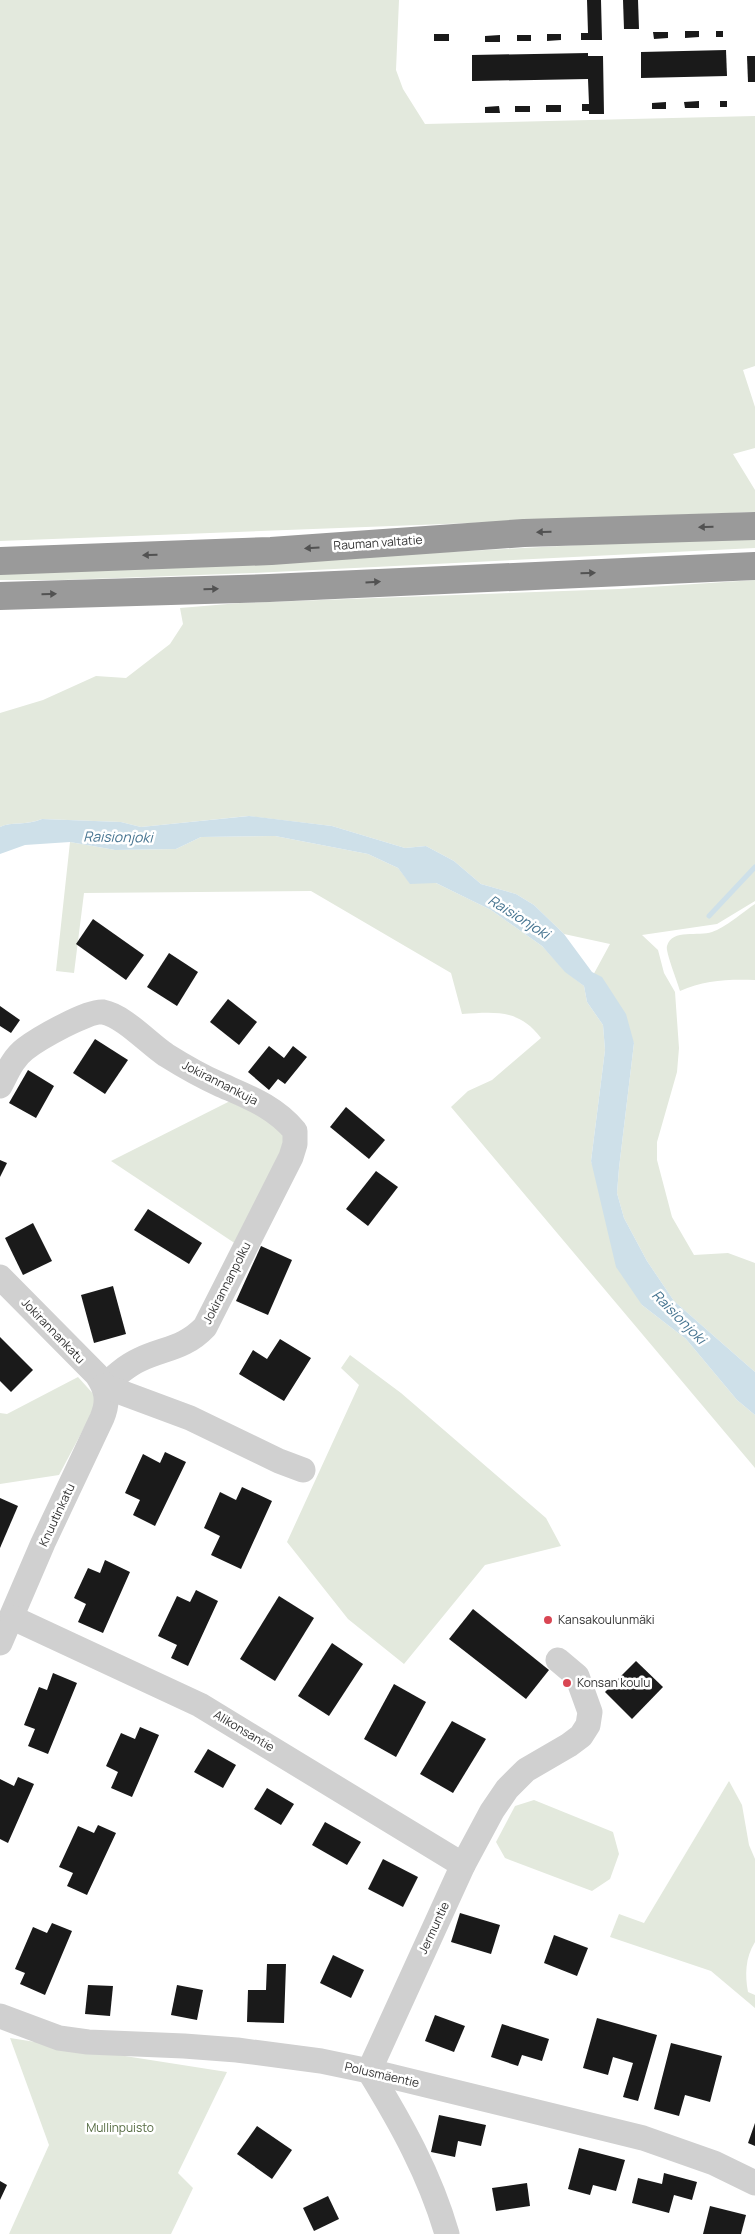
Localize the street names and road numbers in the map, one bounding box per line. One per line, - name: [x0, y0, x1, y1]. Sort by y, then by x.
- street label: Rauman valtatie: [333, 531, 423, 554]
- street label: Jokirannankuja: [179, 1056, 261, 1109]
- street label: Jokirannanpolku: [198, 1239, 255, 1327]
- street label: Jokirannankatu: [18, 1294, 89, 1367]
- street label: Knuutinkatu: [35, 1480, 79, 1549]
- street label: Alikonsantie: [211, 1706, 278, 1755]
- street label: Jermuntie: [414, 1899, 453, 1957]
- street label: Polusmäentie: [343, 2058, 421, 2091]

